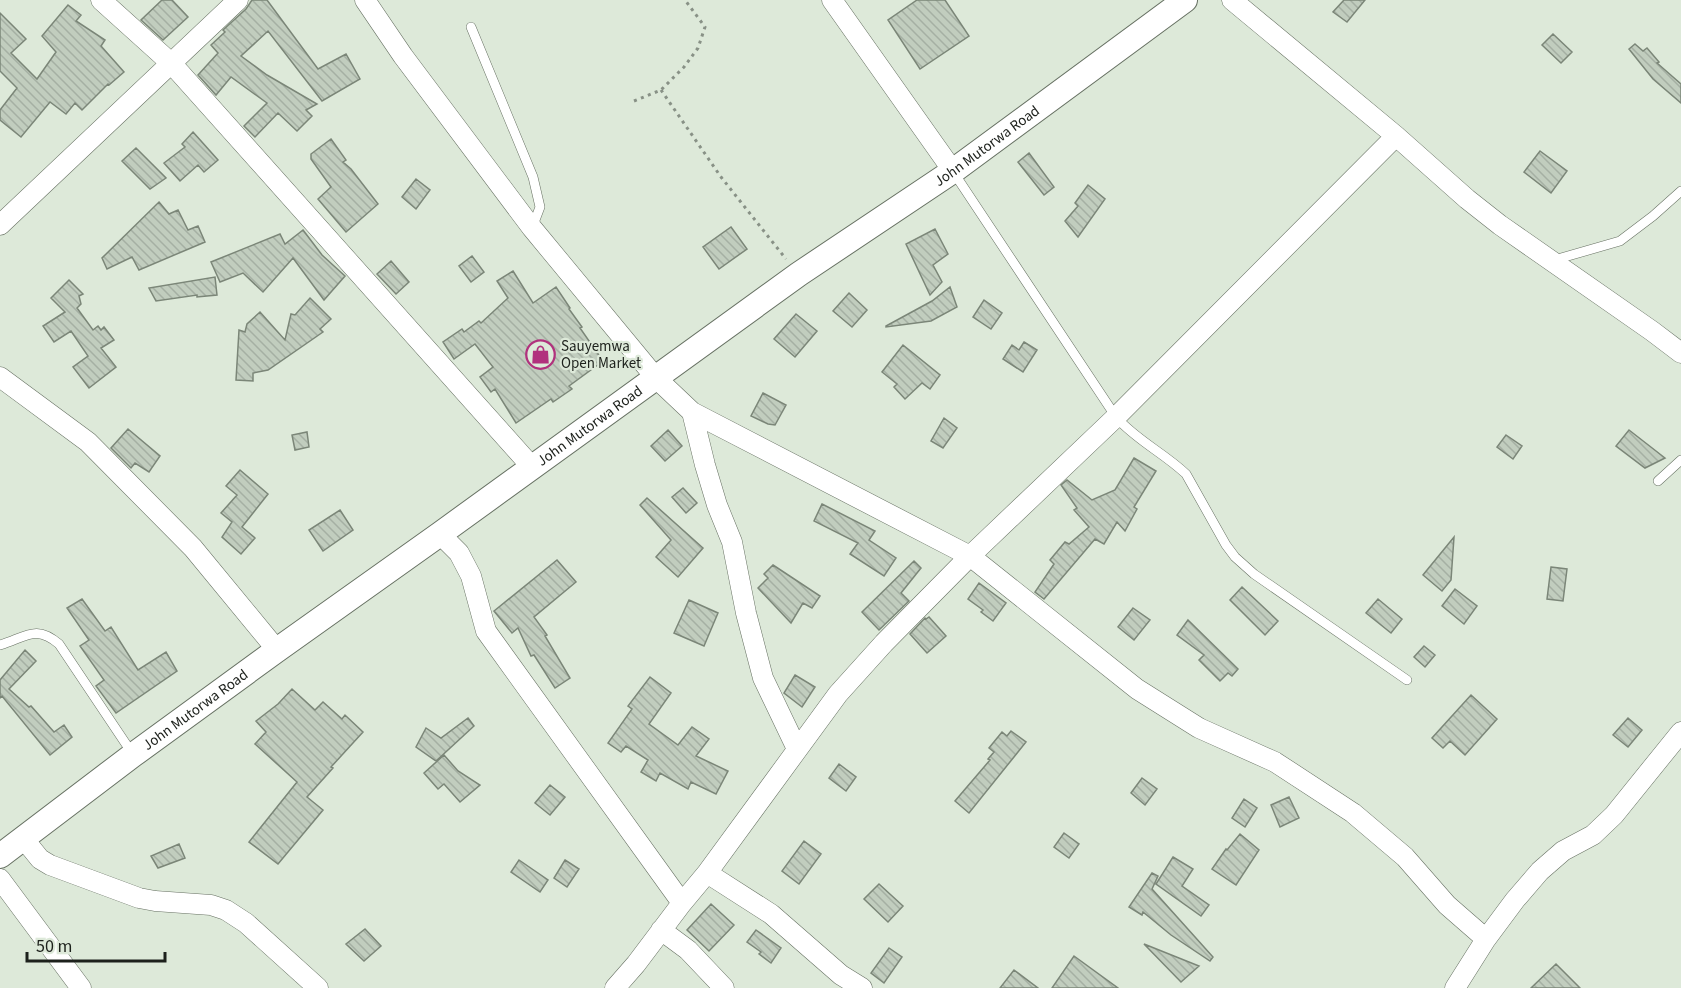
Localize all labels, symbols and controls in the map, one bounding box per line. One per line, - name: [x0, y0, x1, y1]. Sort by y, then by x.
- street label: John Mutorwa Road: [930, 101, 1044, 192]
- place label: Sauyemwa Open Market: [561, 336, 641, 374]
- shop icon: Sauyemwa Open Market: [524, 339, 556, 371]
- street label: John Mutorwa Road: [533, 381, 647, 471]
- street label: John Mutorwa Road: [139, 665, 253, 756]
- scale bar: [27, 925, 165, 963]
- text: 50 m: [36, 934, 72, 959]

